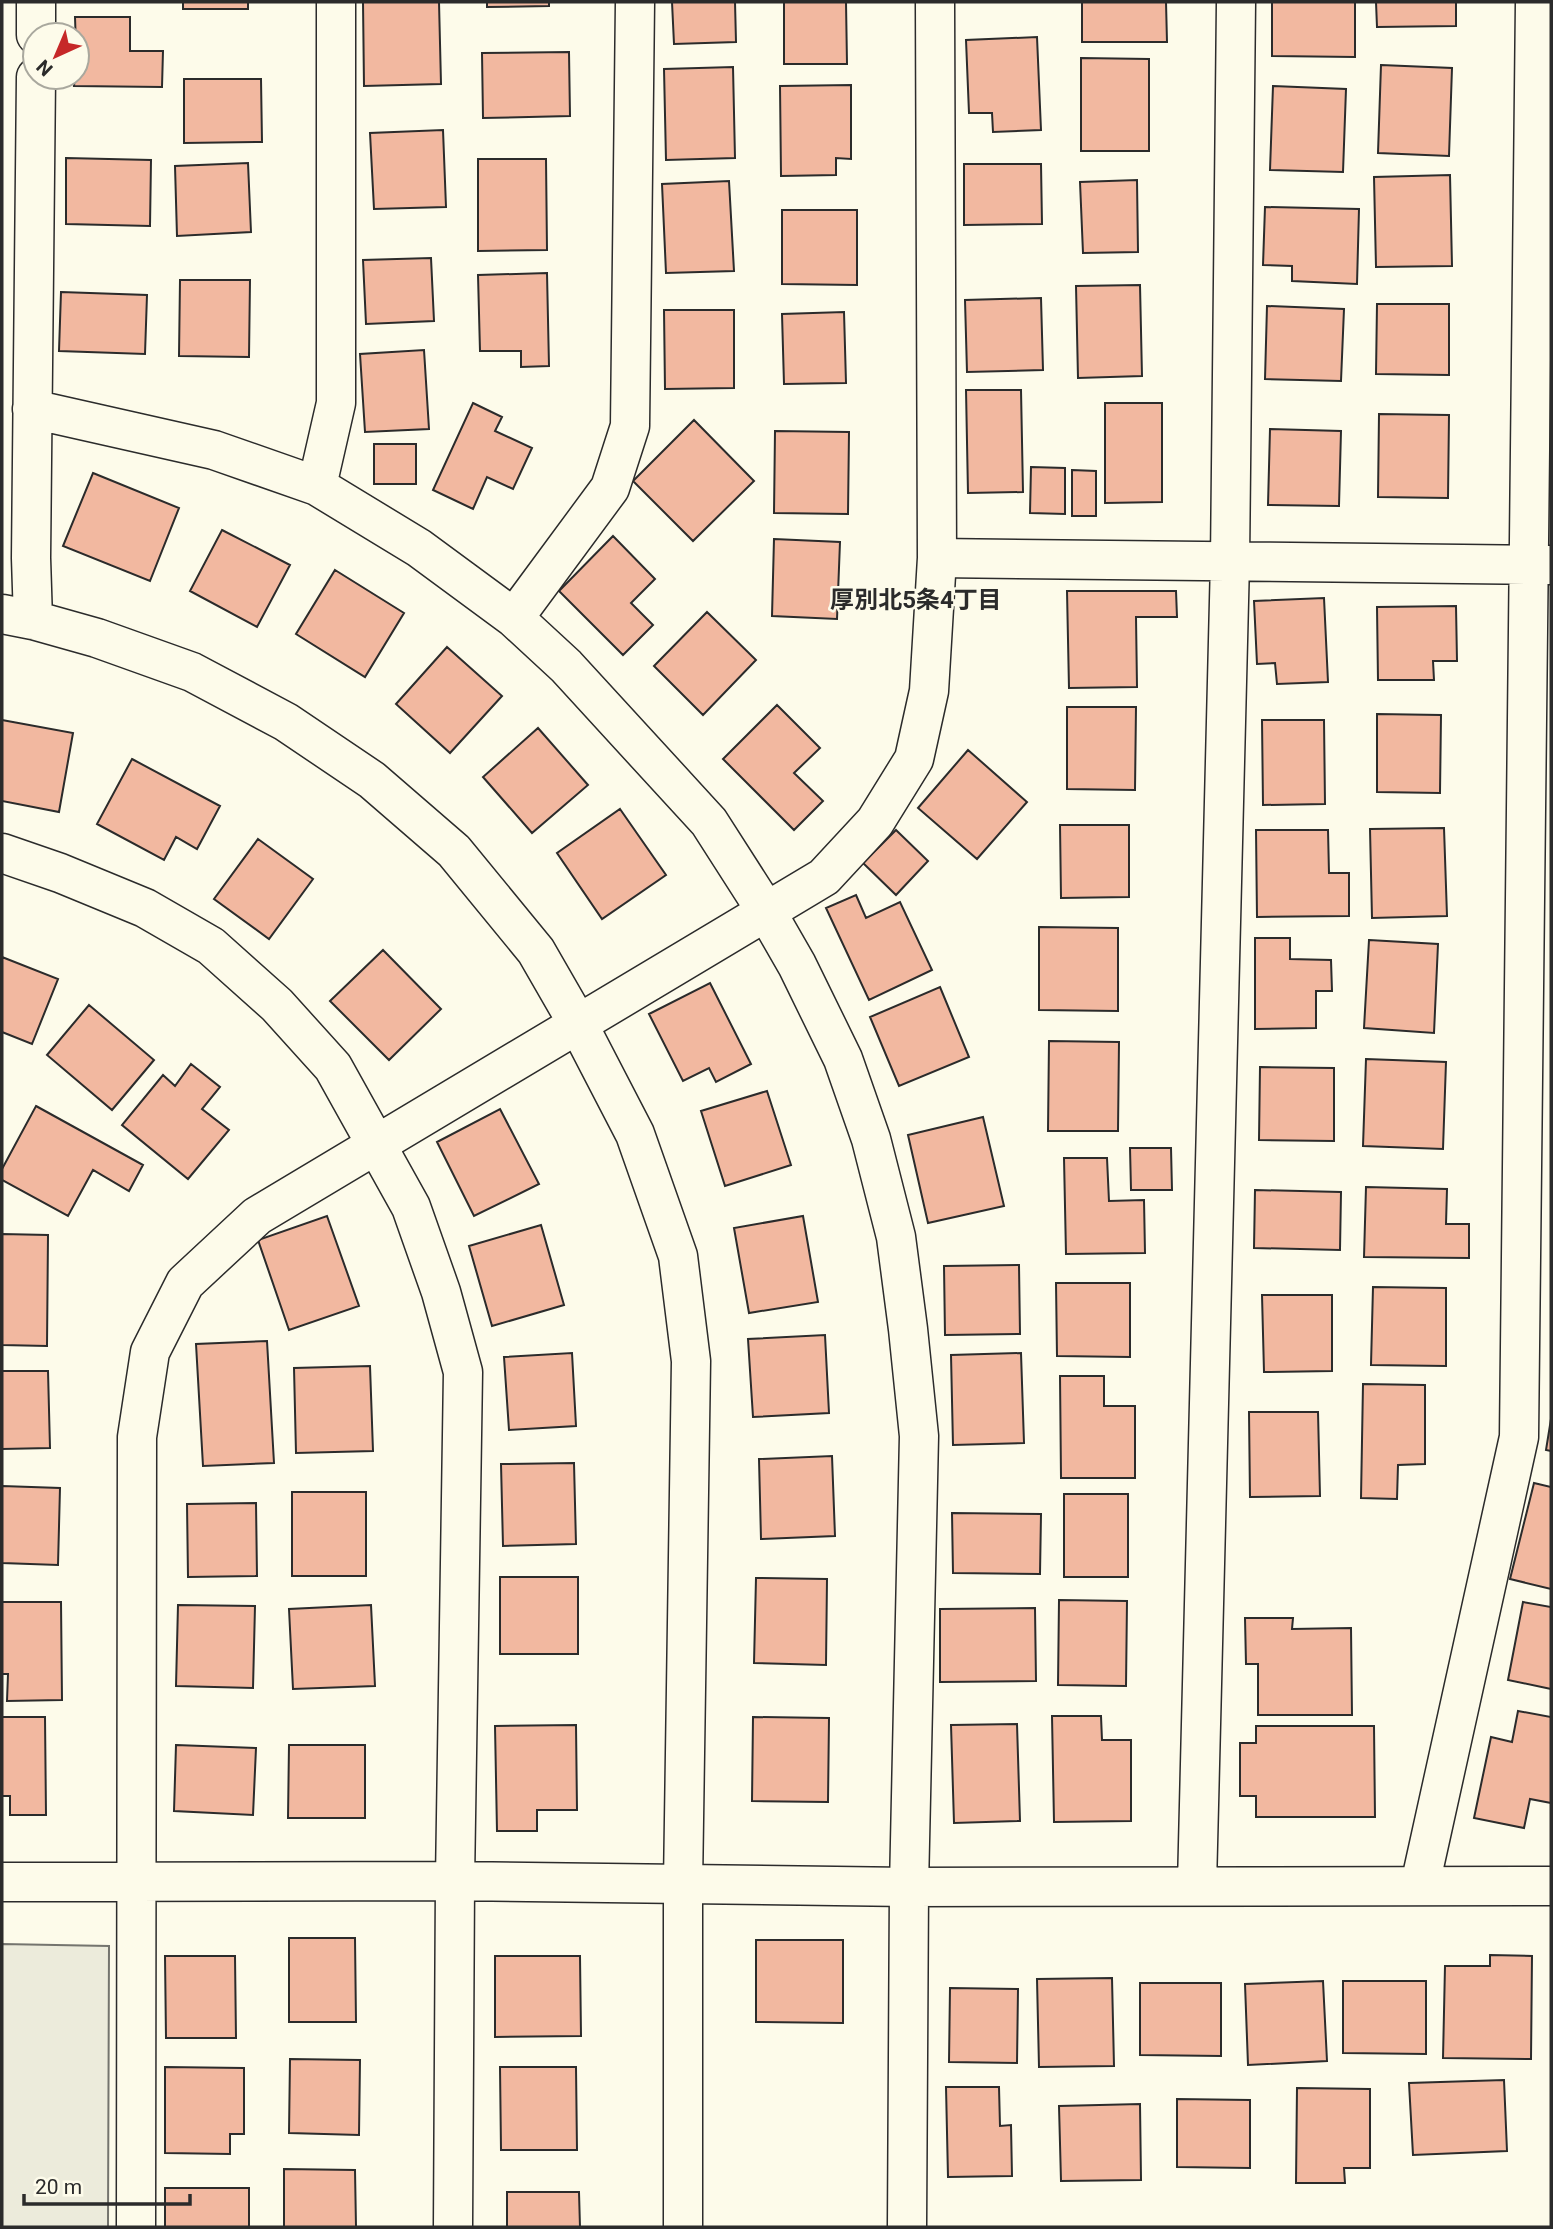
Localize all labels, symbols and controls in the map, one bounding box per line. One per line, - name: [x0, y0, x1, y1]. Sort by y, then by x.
- north arrow: [21, 21, 91, 91]
- text: N: [32, 55, 57, 81]
- district label: 厚別北5条4丁目: [830, 586, 1002, 614]
- scale bar: [24, 2162, 191, 2206]
- text: 20 m: [35, 2175, 82, 2199]

